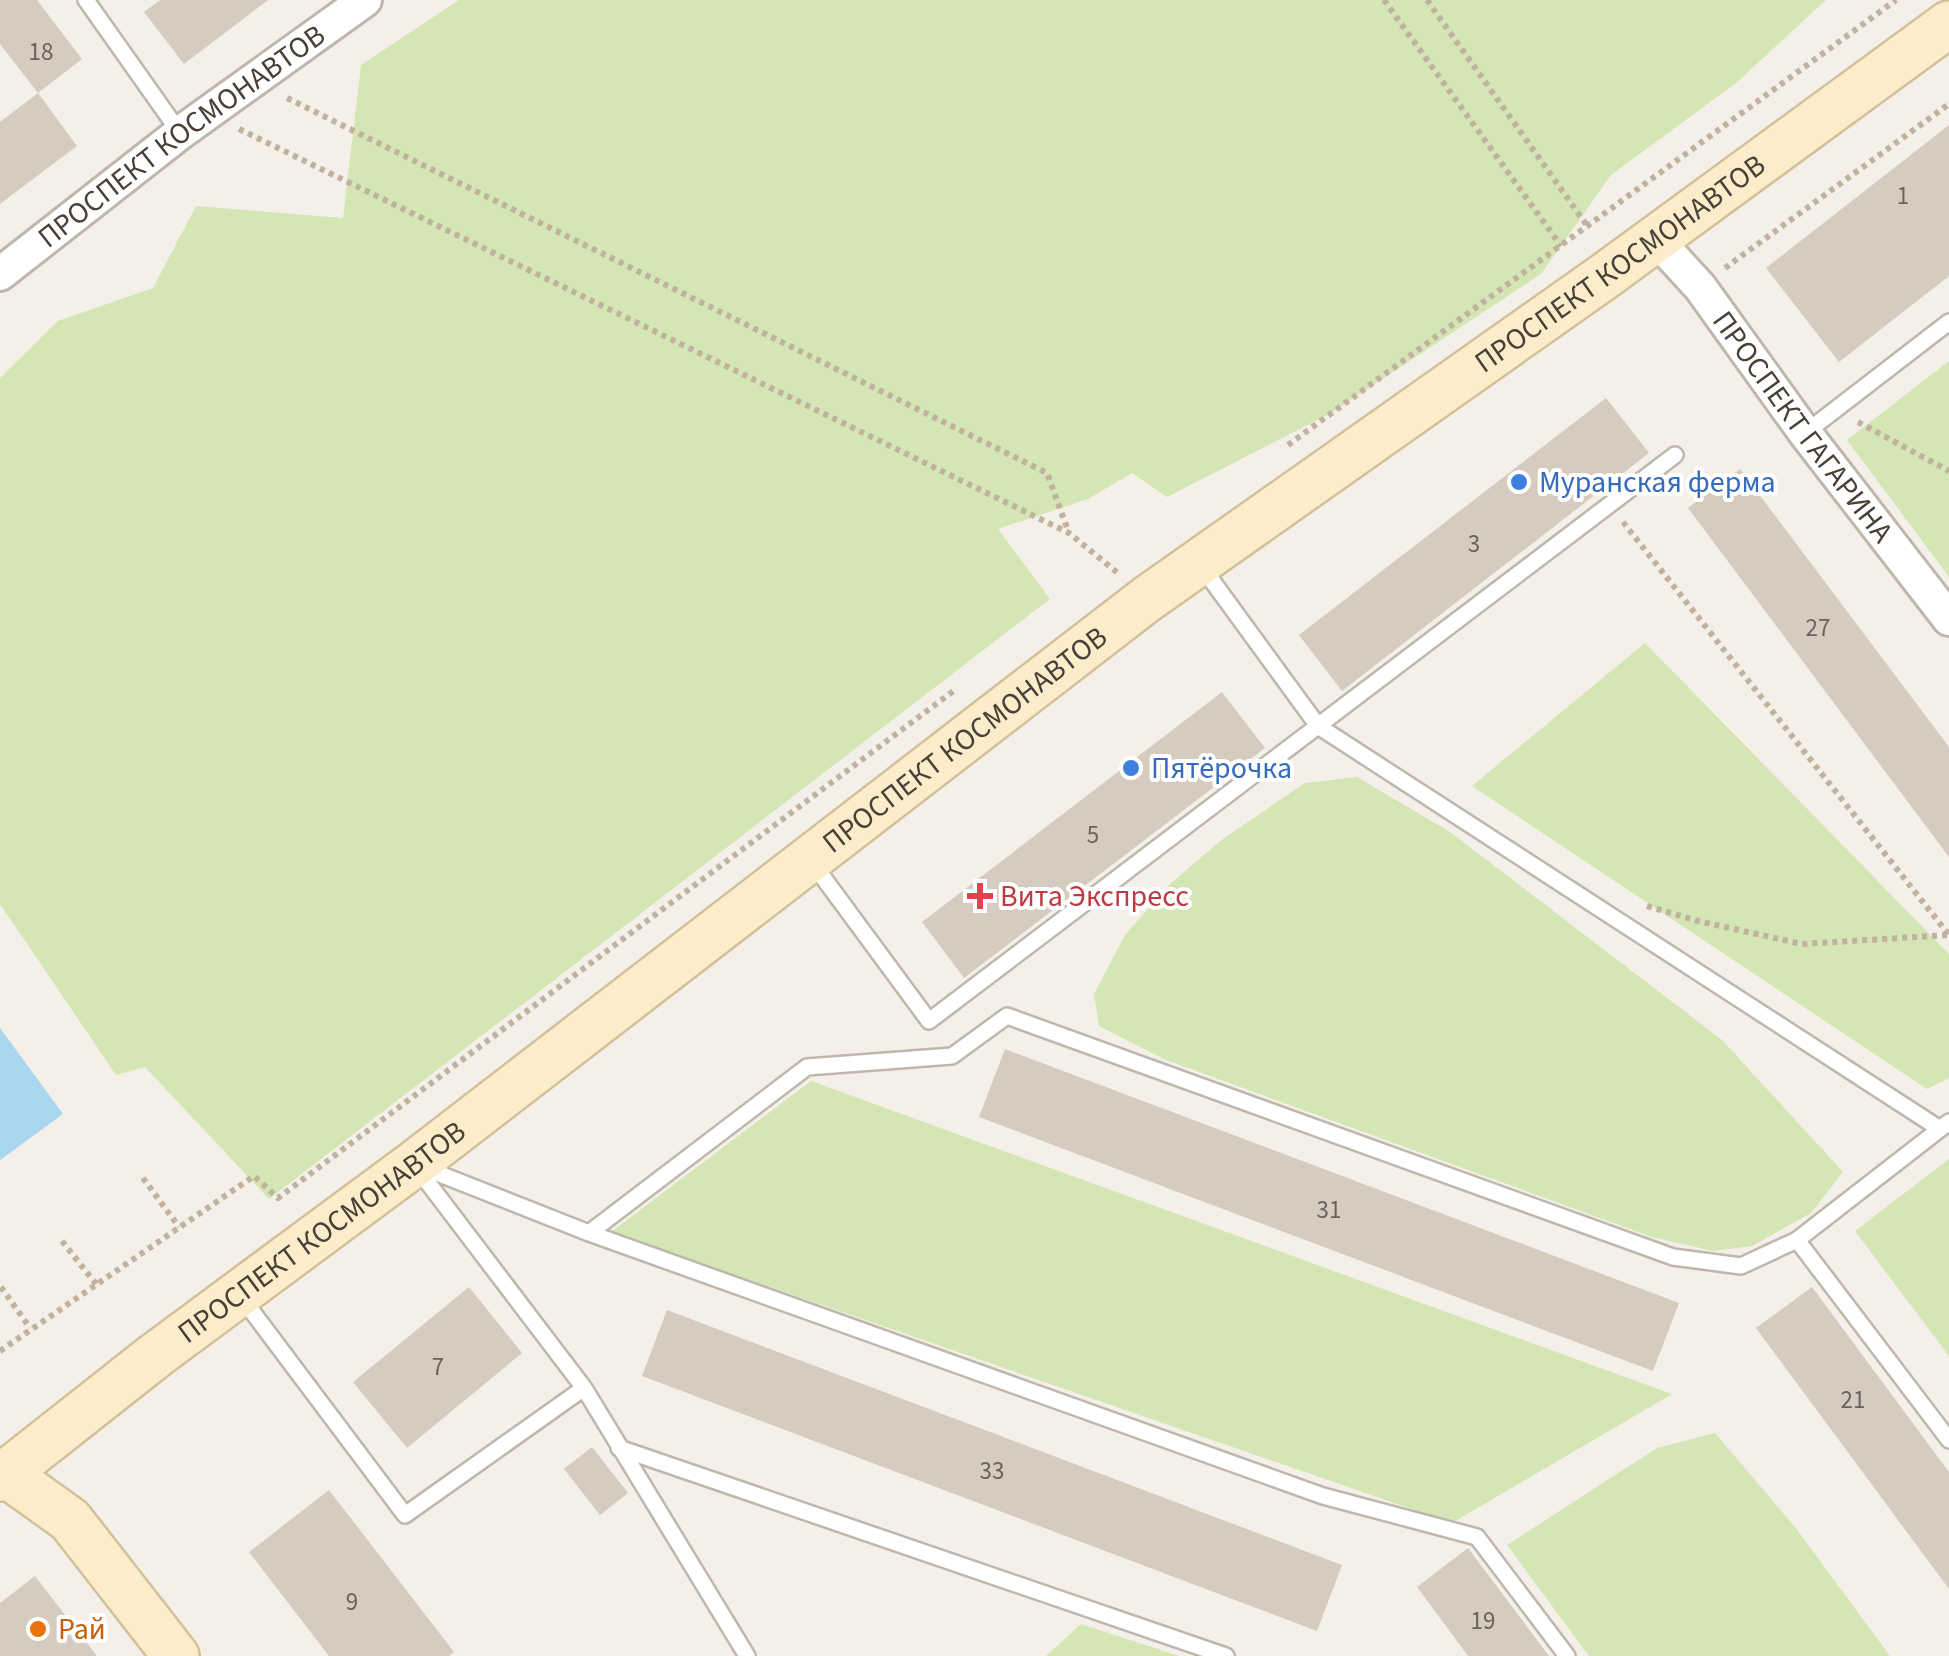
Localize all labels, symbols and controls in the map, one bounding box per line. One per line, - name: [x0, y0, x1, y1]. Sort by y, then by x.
- street label: ПРОСПЕКТ КОСМОНАВТОВ: [29, 14, 334, 258]
- house number: 18: [29, 34, 53, 70]
- street label: ПРОСПЕКТ КОСМОНАВТОВ: [1466, 144, 1774, 383]
- house number: 1: [1897, 178, 1909, 214]
- street label: ПРОСПЕКТ ГАГАРИНА: [1702, 302, 1904, 552]
- place label: Муранская ферма: [1539, 461, 1776, 504]
- marker: Муранская ферма: [1508, 471, 1530, 493]
- house number: 3: [1468, 526, 1480, 562]
- house number: 27: [1806, 610, 1830, 646]
- street label: ПРОСПЕКТ КОСМОНАВТОВ: [813, 616, 1116, 863]
- place label: Пятёрочка: [1151, 747, 1292, 790]
- marker: Пятёрочка: [1120, 757, 1142, 779]
- house number: 5: [1087, 817, 1099, 853]
- place label: Вита Экспресс: [1000, 875, 1189, 918]
- marker: Вита Экспресс: [969, 885, 991, 907]
- street label: ПРОСПЕКТ КОСМОНАВТОВ: [169, 1110, 475, 1354]
- house number: 31: [1317, 1192, 1341, 1228]
- house number: 7: [432, 1349, 444, 1385]
- house number: 21: [1841, 1382, 1865, 1418]
- house number: 33: [980, 1453, 1004, 1489]
- house number: 9: [346, 1584, 358, 1620]
- house number: 19: [1471, 1603, 1495, 1639]
- place label: Рай: [58, 1608, 106, 1651]
- marker: Рай: [27, 1618, 49, 1640]

